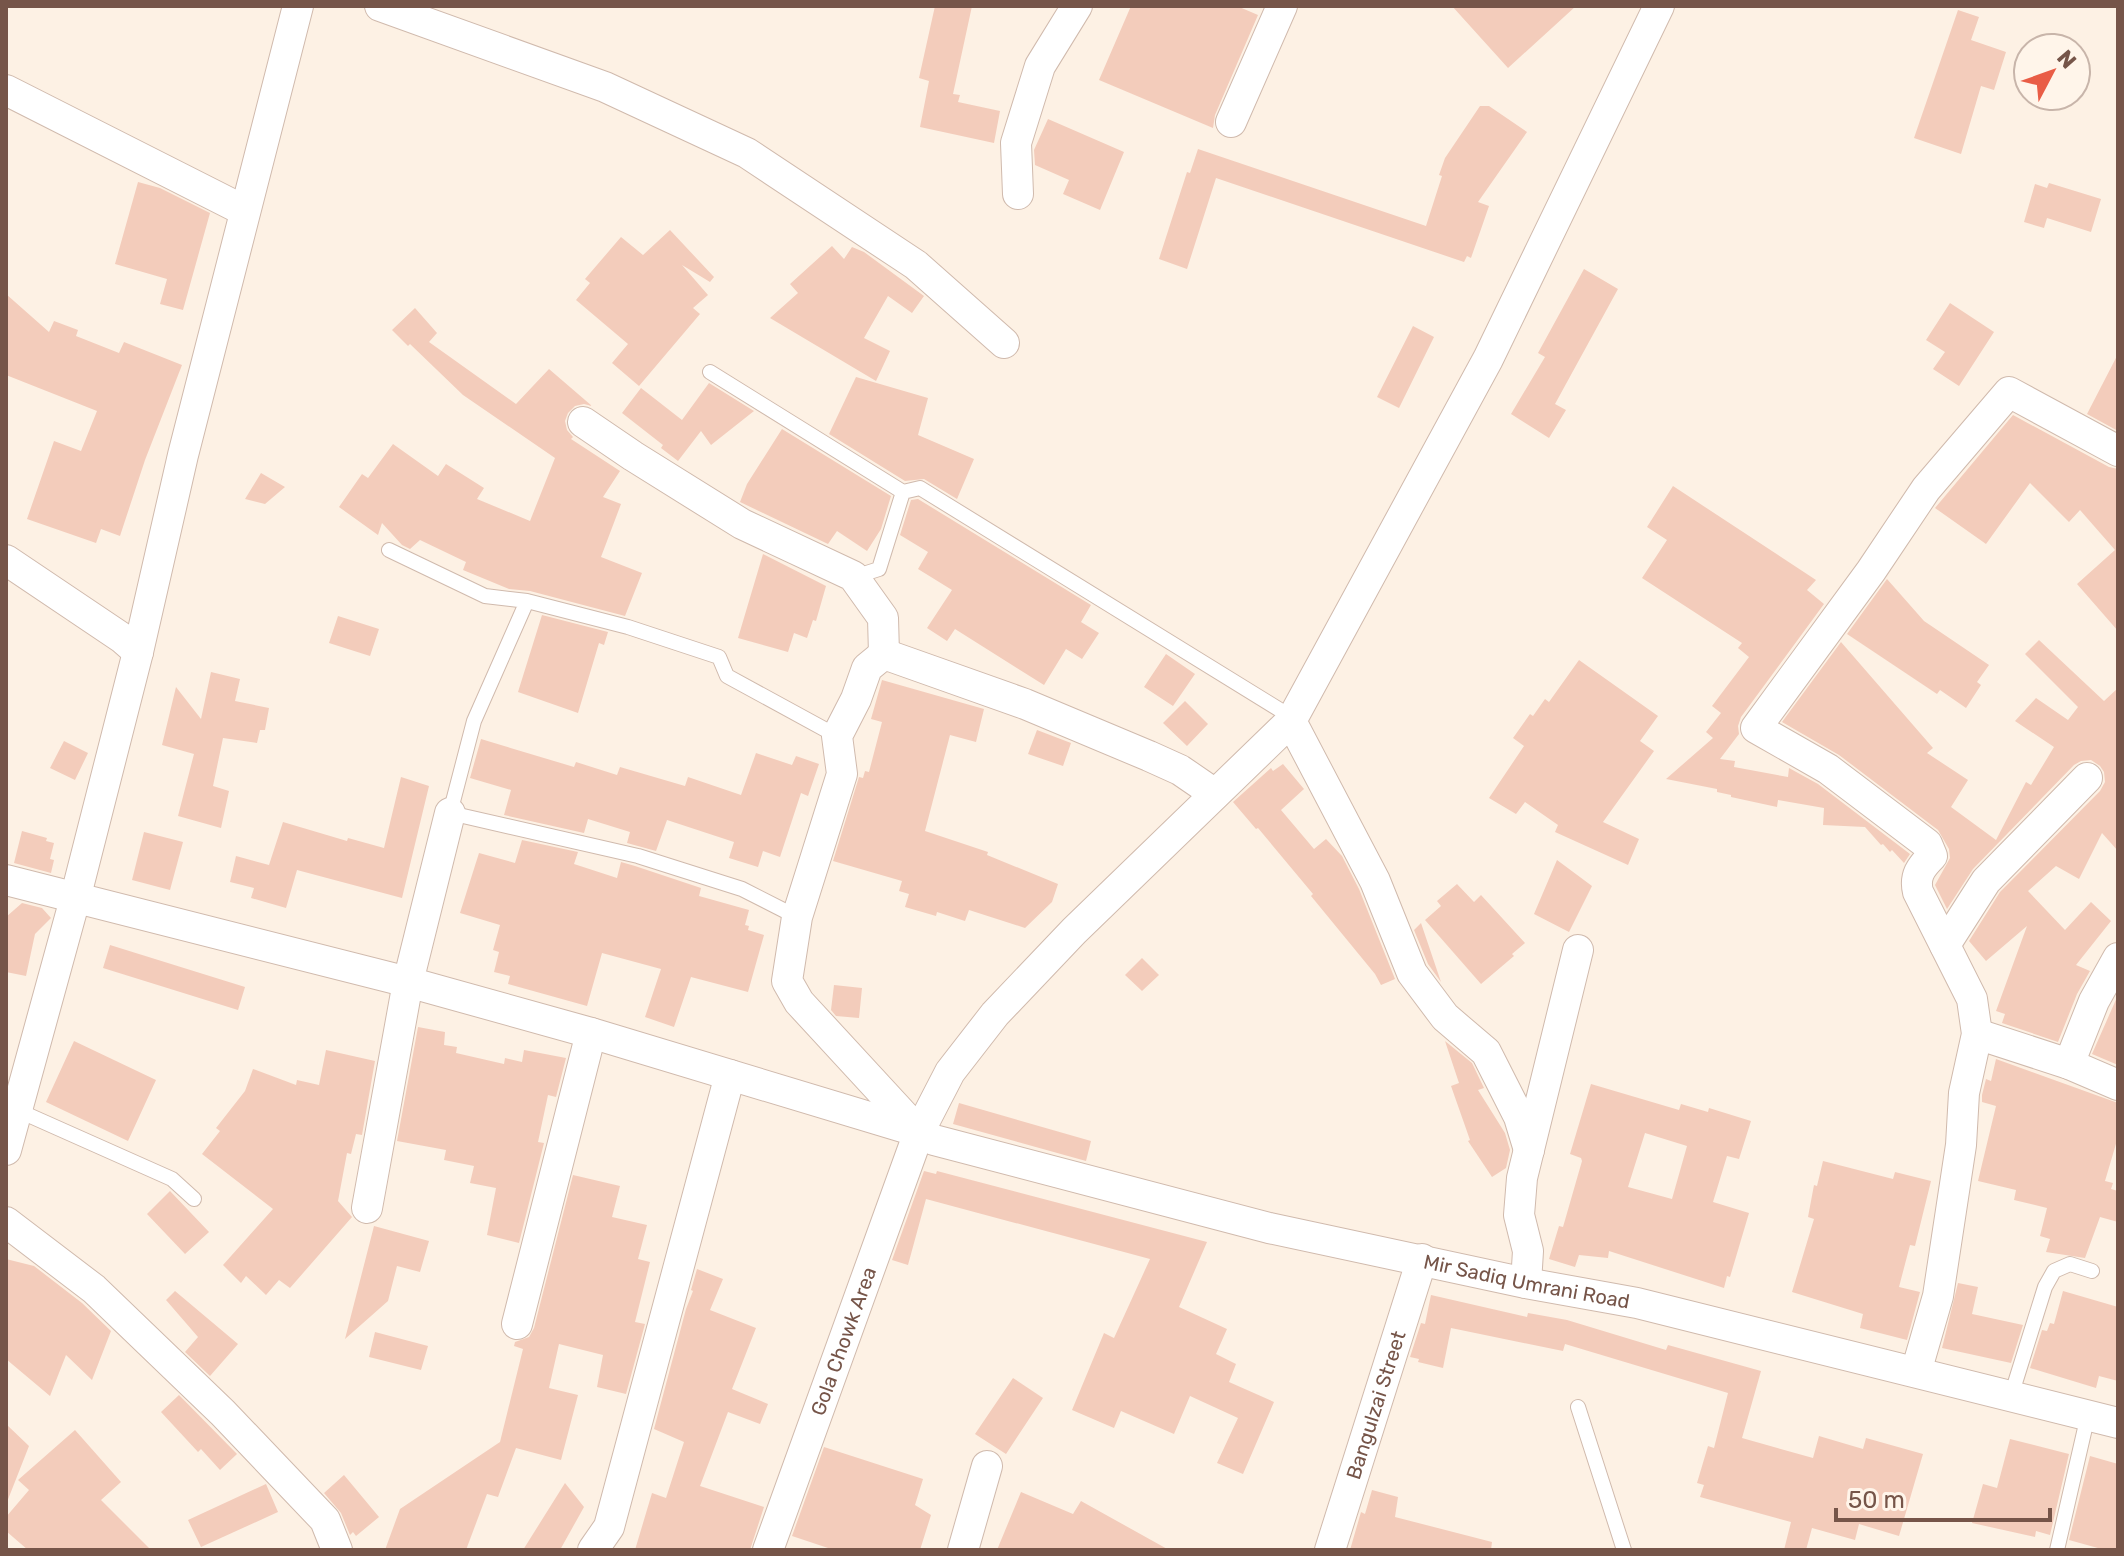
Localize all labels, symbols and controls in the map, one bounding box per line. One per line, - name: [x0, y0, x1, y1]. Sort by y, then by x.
- north arrow: [2012, 32, 2092, 112]
- text: N: [2051, 44, 2082, 74]
- street label: Mir Sadiq Umrani Road: [1422, 1249, 1632, 1313]
- street label: Gola Chowk Area: [806, 1264, 881, 1419]
- street label: Bangulzai Street: [1341, 1328, 1411, 1482]
- scale bar: [1836, 1472, 2050, 1522]
- text: 50 m: [1848, 1486, 1905, 1514]

